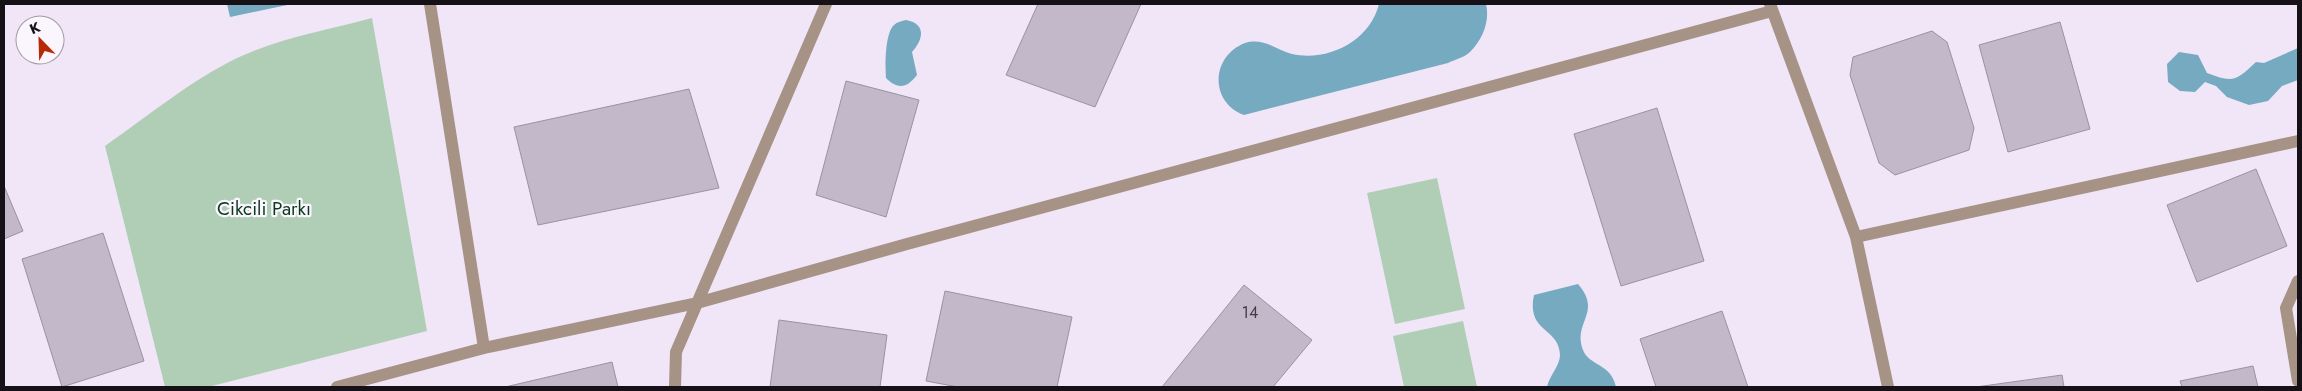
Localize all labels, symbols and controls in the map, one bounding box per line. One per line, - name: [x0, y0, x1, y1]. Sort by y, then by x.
- north arrow: [15, 15, 65, 65]
- text: K: [27, 17, 44, 39]
- park label: Cikcili Parkı: [217, 195, 311, 222]
- house number: 14: [1242, 301, 1258, 324]

